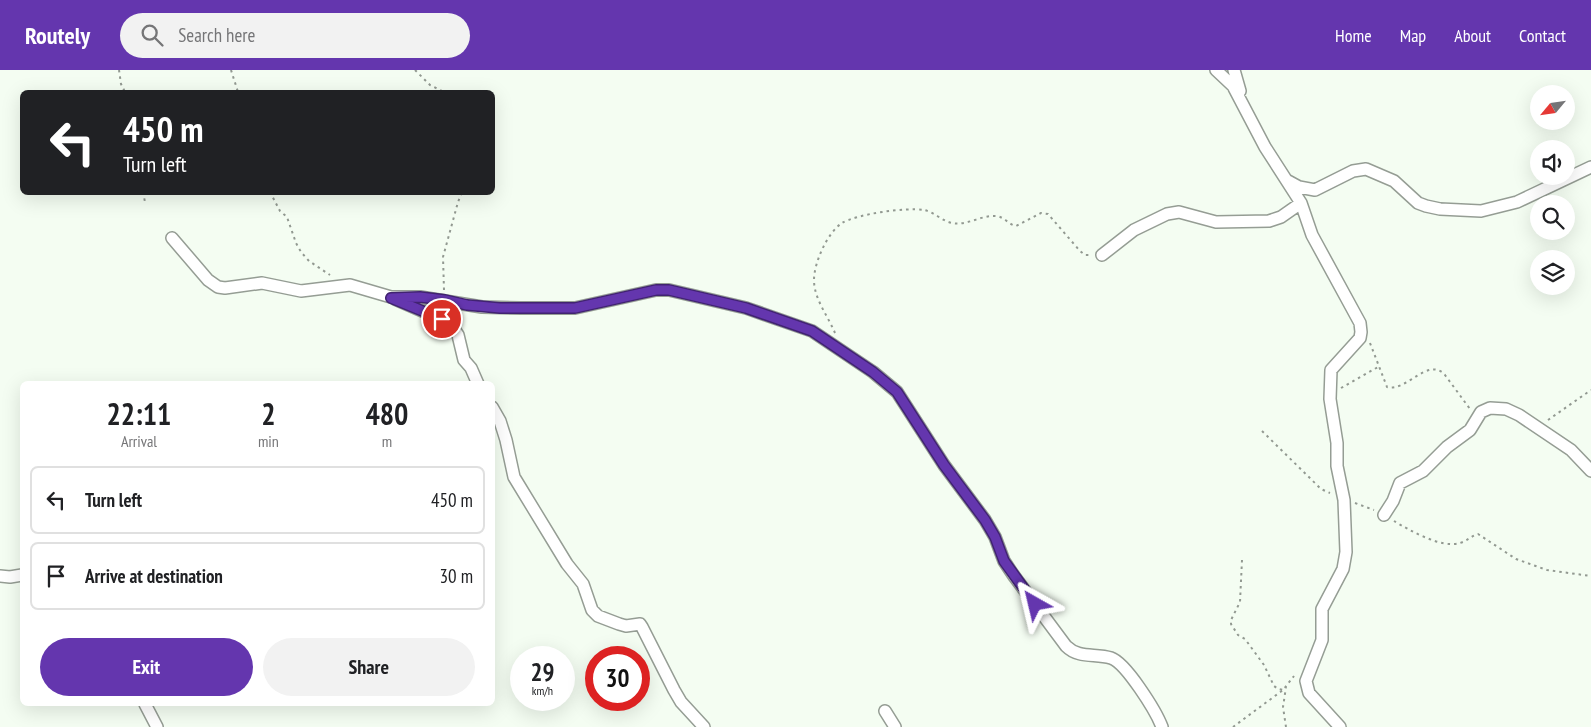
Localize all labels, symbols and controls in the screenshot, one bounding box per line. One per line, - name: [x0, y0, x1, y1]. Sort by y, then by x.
- search box: [120, 13, 470, 58]
- text: Routely: [25, 20, 90, 51]
- icon: search: [138, 21, 166, 49]
- text: Search here: [178, 23, 255, 47]
- text: Home: [1335, 24, 1372, 47]
- text: Map: [1400, 24, 1426, 47]
- text: About: [1454, 24, 1491, 47]
- text: Contact: [1519, 24, 1566, 47]
- north arrow: [1530, 85, 1575, 130]
- map controls: [1530, 85, 1575, 295]
- text: 450 m: [123, 106, 204, 152]
- icon: left: [40, 110, 105, 175]
- button: sound: [1530, 140, 1575, 185]
- text: Turn left: [123, 150, 187, 178]
- button: search: [1530, 195, 1575, 240]
- button: layers: [1530, 250, 1575, 295]
- pin: [421, 298, 463, 340]
- icon: arrive: [428, 305, 456, 333]
- text: 22:11: [107, 394, 171, 433]
- text: 2: [261, 394, 276, 433]
- text: 480: [365, 394, 408, 433]
- text: Arrival: [121, 431, 157, 451]
- text: min: [258, 431, 279, 451]
- text: m: [382, 431, 392, 451]
- icon: left: [42, 486, 70, 514]
- text: Turn left: [85, 488, 142, 512]
- text: 450 m: [431, 488, 473, 512]
- icon: arrive: [42, 562, 70, 590]
- text: Arrive at destination: [85, 564, 223, 588]
- text: 30 m: [440, 564, 473, 588]
- position arrow: [1008, 577, 1060, 629]
- button: Exit: [40, 638, 253, 696]
- button: Share: [263, 638, 475, 696]
- speed limit sign: 30: [585, 646, 650, 711]
- text: 29: [531, 656, 554, 688]
- text: km/h: [532, 683, 553, 698]

